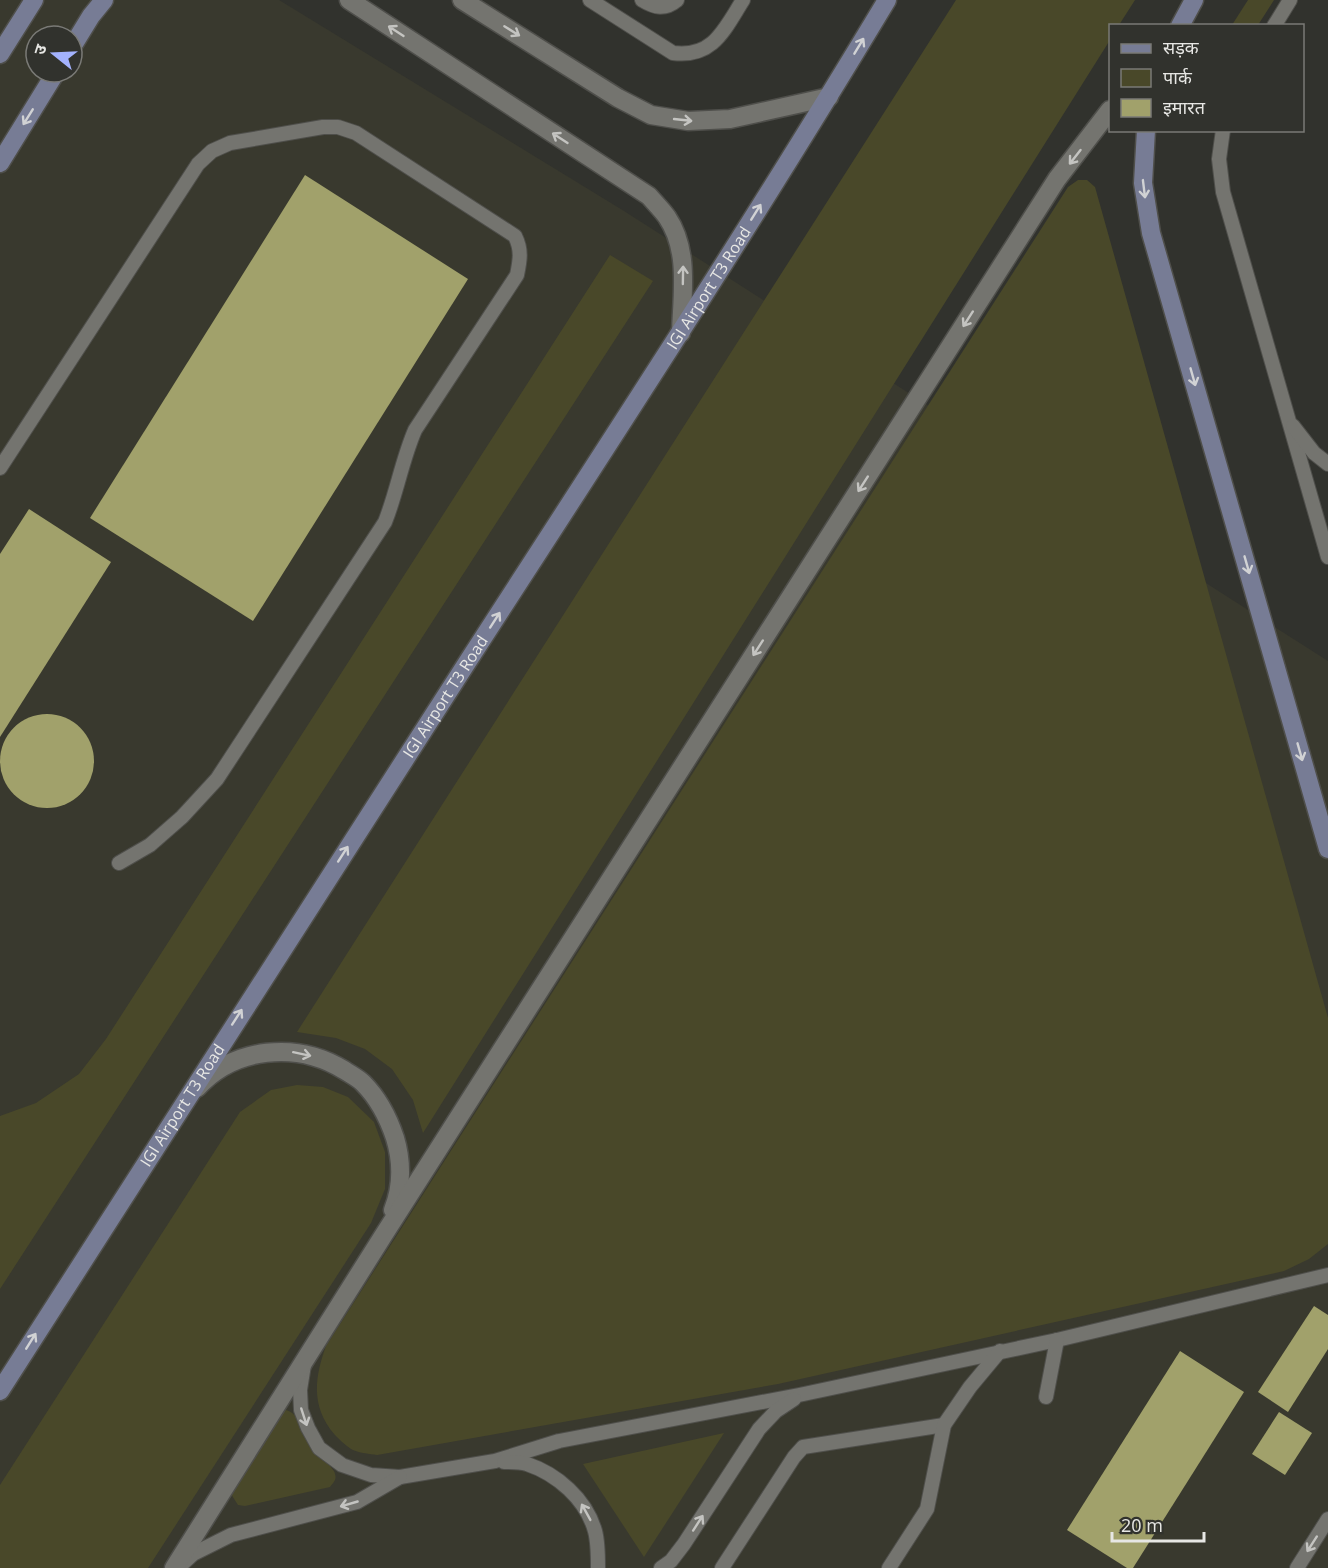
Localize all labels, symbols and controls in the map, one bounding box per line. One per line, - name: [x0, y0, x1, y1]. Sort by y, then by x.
- north arrow: [24, 24, 84, 84]
- legend: [1109, 24, 1304, 132]
- one-way arrow: [389, 25, 405, 37]
- one-way arrow: [503, 25, 520, 37]
- text: सड़क: [1163, 35, 1200, 59]
- one-way arrow: [853, 38, 865, 55]
- text: उ: [28, 41, 52, 57]
- text: पार्क: [1163, 65, 1193, 89]
- text: इमारत: [1163, 95, 1206, 119]
- one-way arrow: [22, 108, 34, 125]
- one-way arrow: [672, 115, 692, 126]
- one-way arrow: [551, 131, 568, 144]
- one-way arrow: [1068, 148, 1081, 164]
- one-way arrow: [1139, 178, 1150, 198]
- one-way arrow: [751, 204, 763, 221]
- street label: IGI Airport T3 Road: [661, 222, 756, 354]
- one-way arrow: [677, 265, 688, 285]
- one-way arrow: [961, 311, 974, 328]
- one-way arrow: [1188, 367, 1199, 386]
- one-way arrow: [856, 475, 868, 492]
- one-way arrow: [1241, 555, 1253, 574]
- one-way arrow: [489, 612, 501, 628]
- street label: IGI Airport T3 Road: [397, 631, 493, 762]
- one-way arrow: [752, 639, 764, 656]
- one-way arrow: [1295, 742, 1306, 761]
- one-way arrow: [338, 846, 350, 863]
- one-way arrow: [231, 1009, 244, 1026]
- street label: IGI Airport T3 Road: [135, 1039, 229, 1171]
- one-way arrow: [292, 1049, 311, 1061]
- one-way arrow: [25, 1333, 38, 1350]
- one-way arrow: [299, 1407, 310, 1426]
- one-way arrow: [339, 1499, 358, 1510]
- one-way arrow: [580, 1504, 592, 1521]
- scale bar: [1112, 1505, 1204, 1543]
- text: 20 m: [1121, 1513, 1163, 1537]
- one-way arrow: [692, 1516, 704, 1532]
- one-way arrow: [1306, 1535, 1318, 1552]

